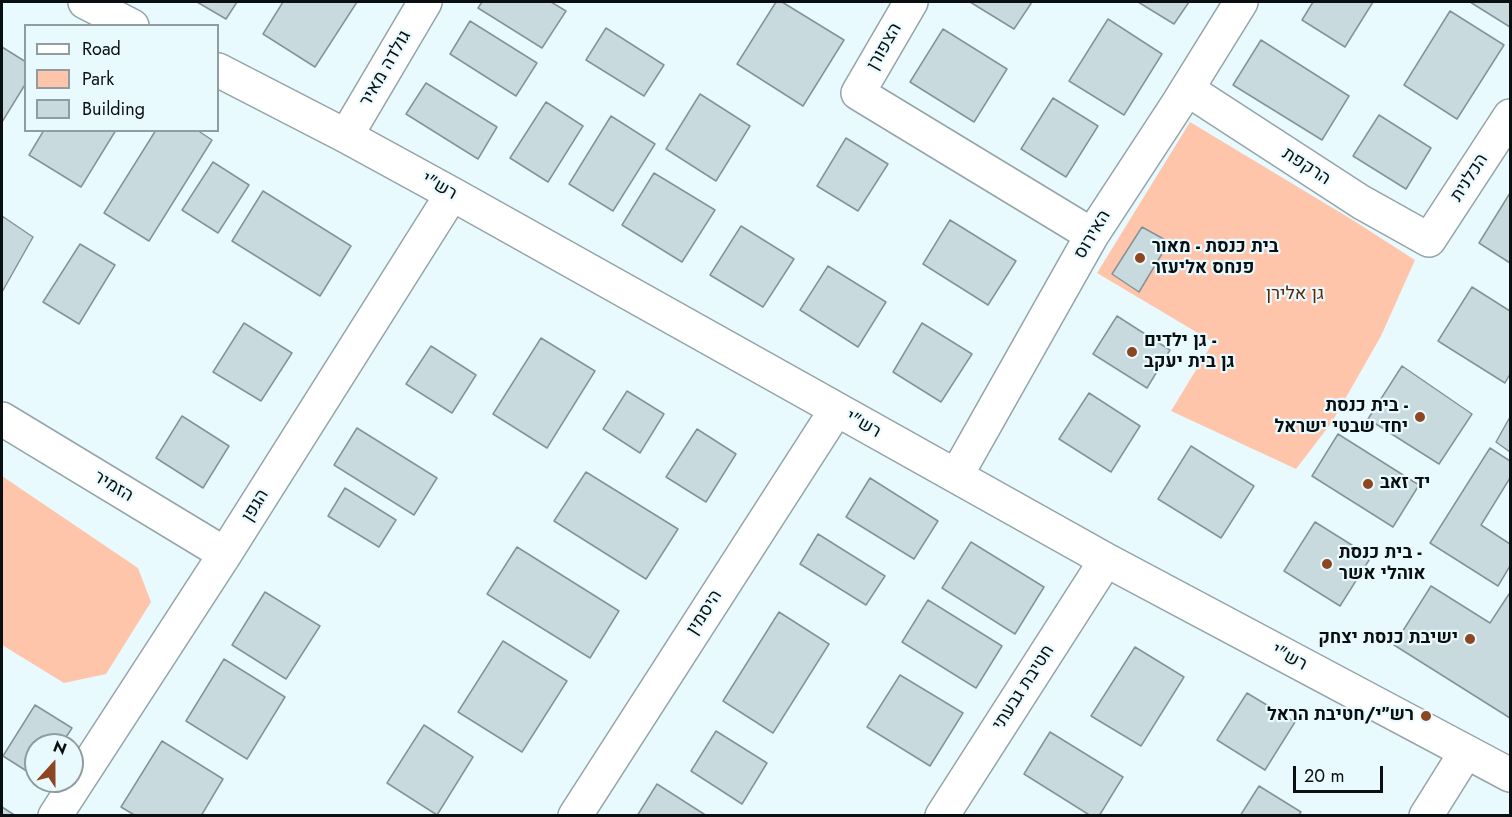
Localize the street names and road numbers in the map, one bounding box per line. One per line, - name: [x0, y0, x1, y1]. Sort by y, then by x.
- street label: הצפורן: [863, 20, 907, 74]
- street label: גולדה מאיר: [356, 27, 416, 111]
- street label: הרקפת: [1278, 143, 1334, 191]
- street label: הכלנית: [1447, 150, 1493, 206]
- street label: רש"י: [418, 169, 460, 205]
- street label: האירוס: [1070, 207, 1116, 263]
- street label: רש"י: [842, 407, 884, 443]
- street label: הזמיר: [89, 467, 137, 507]
- street label: הגפן: [238, 486, 274, 526]
- street label: היסמין: [682, 586, 728, 640]
- street label: רש"י: [1268, 640, 1310, 676]
- street label: חטיבת גבעתי: [988, 641, 1060, 735]

